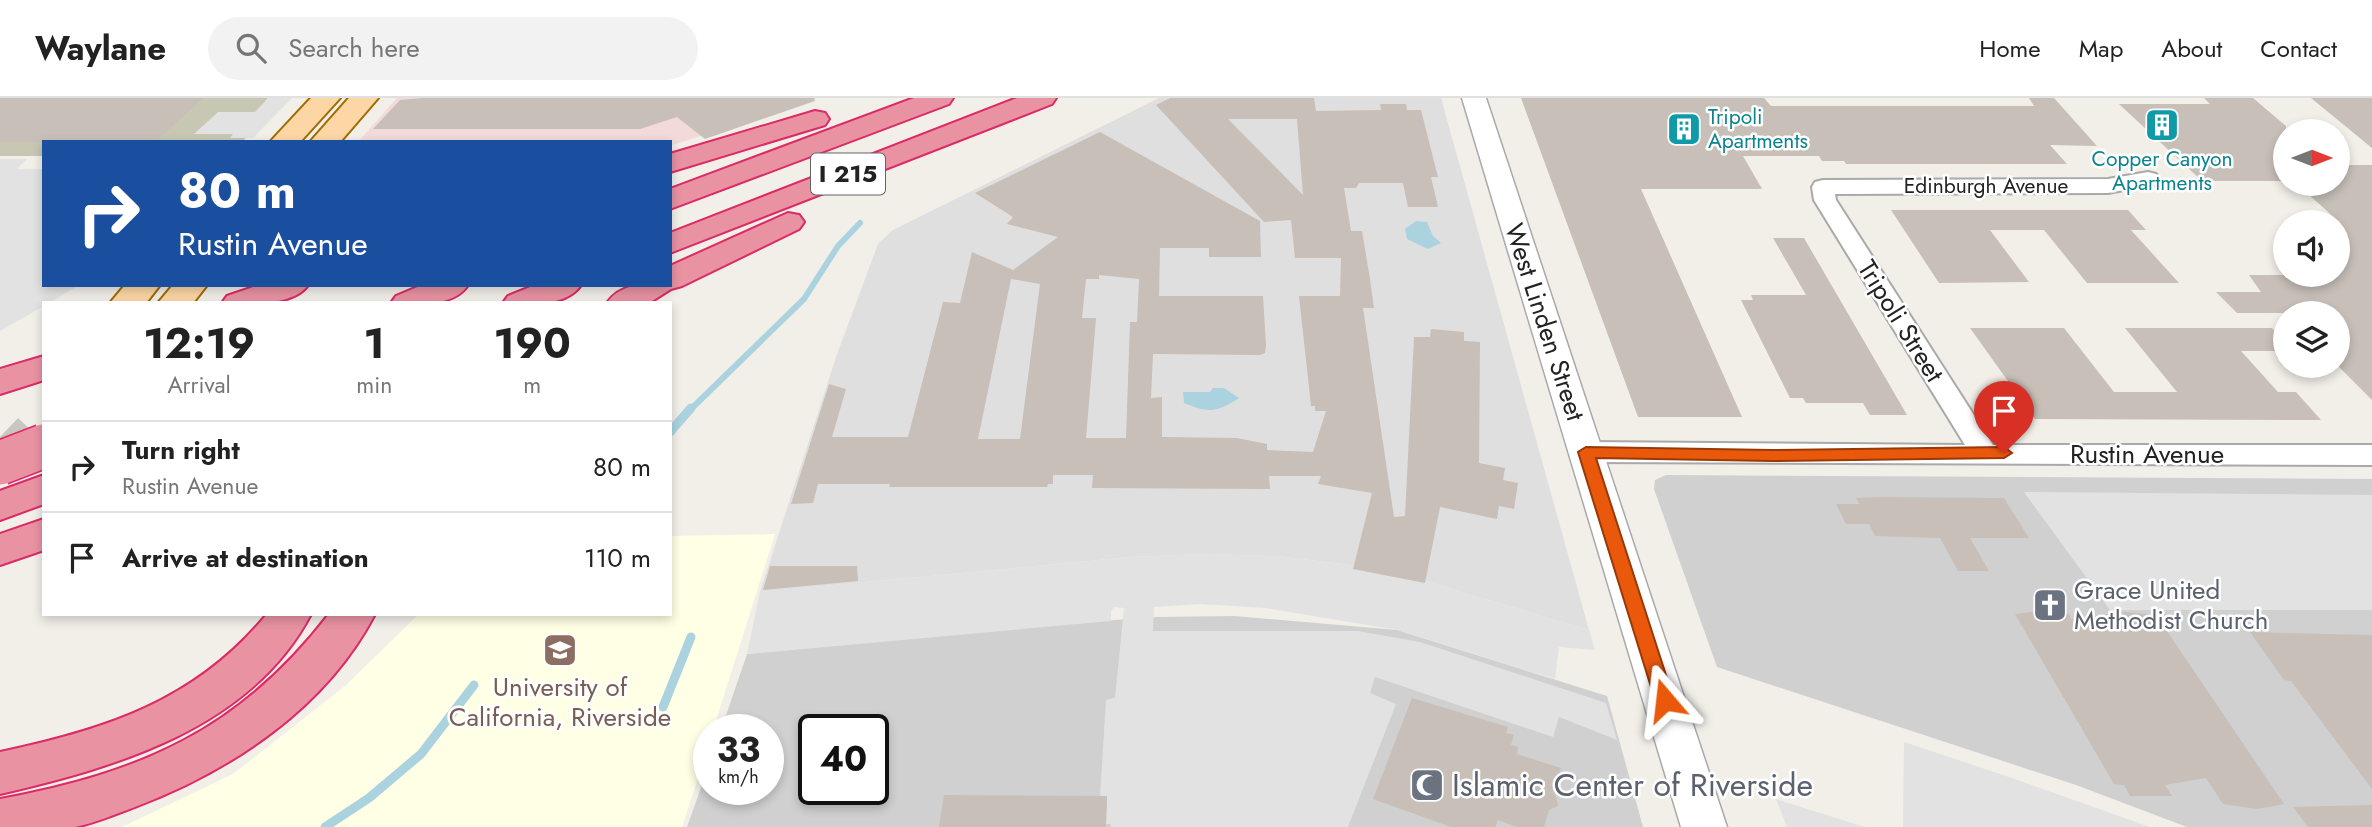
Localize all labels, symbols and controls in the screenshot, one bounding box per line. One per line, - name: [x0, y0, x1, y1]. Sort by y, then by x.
- search box: [208, 17, 698, 80]
- text: Waylane: [35, 25, 166, 72]
- icon: search: [232, 29, 270, 67]
- text: Search here: [288, 29, 420, 67]
- text: Home: [1979, 31, 2041, 66]
- text: Map: [2079, 31, 2123, 66]
- text: About: [2161, 31, 2222, 66]
- text: Contact: [2260, 31, 2337, 66]
- place label: Tripoli Apartments: [1708, 102, 1808, 156]
- building icon: Copper Canyon Apartments: [2143, 106, 2181, 144]
- building icon: Tripoli Apartments: [1665, 110, 1703, 148]
- north arrow: [2273, 119, 2350, 196]
- map controls: [2273, 119, 2350, 378]
- place label: Copper Canyon Apartments: [2092, 144, 2232, 198]
- road number: I 215: [811, 154, 885, 194]
- text: 80 m: [178, 156, 296, 226]
- icon: right: [63, 168, 154, 259]
- street label: Edinburgh Avenue: [1904, 171, 2068, 201]
- button: sound: [2273, 210, 2350, 287]
- street label: West Linden Street: [1495, 218, 1595, 426]
- text: Rustin Avenue: [178, 221, 368, 267]
- street label: Tripoli Street: [1849, 253, 1954, 390]
- button: layers: [2273, 301, 2350, 378]
- text: 12:19: [143, 313, 255, 374]
- text: 1: [364, 313, 385, 374]
- text: 190: [494, 313, 571, 374]
- text: Arrival: [167, 368, 231, 402]
- text: min: [356, 368, 392, 402]
- text: m: [523, 368, 541, 402]
- pin: [1974, 381, 2034, 453]
- icon: arrive: [1985, 392, 2023, 430]
- text: Turn right: [122, 431, 240, 469]
- street label: Rustin Avenue: [2070, 435, 2224, 473]
- icon: right: [63, 448, 101, 486]
- text: 80 m: [593, 448, 651, 486]
- text: Rustin Avenue: [122, 469, 258, 503]
- icon: arrive: [63, 539, 101, 577]
- text: Arrive at destination: [122, 539, 369, 577]
- text: 110 m: [584, 539, 651, 577]
- place label: Grace United Methodist Church: [2074, 571, 2268, 639]
- church icon: Grace United Methodist Church: [2031, 586, 2069, 624]
- school or university icon: University of California, Riverside: [541, 631, 579, 669]
- position arrow: [1628, 663, 1702, 737]
- place label: University of California, Riverside: [449, 668, 671, 736]
- speed limit sign: 40: [798, 714, 889, 805]
- text: 33: [717, 725, 760, 775]
- place label: Islamic Center of Riverside: [1452, 762, 1813, 808]
- text: km/h: [718, 764, 759, 790]
- mosque icon: Islamic Center of Riverside: [1408, 766, 1446, 804]

